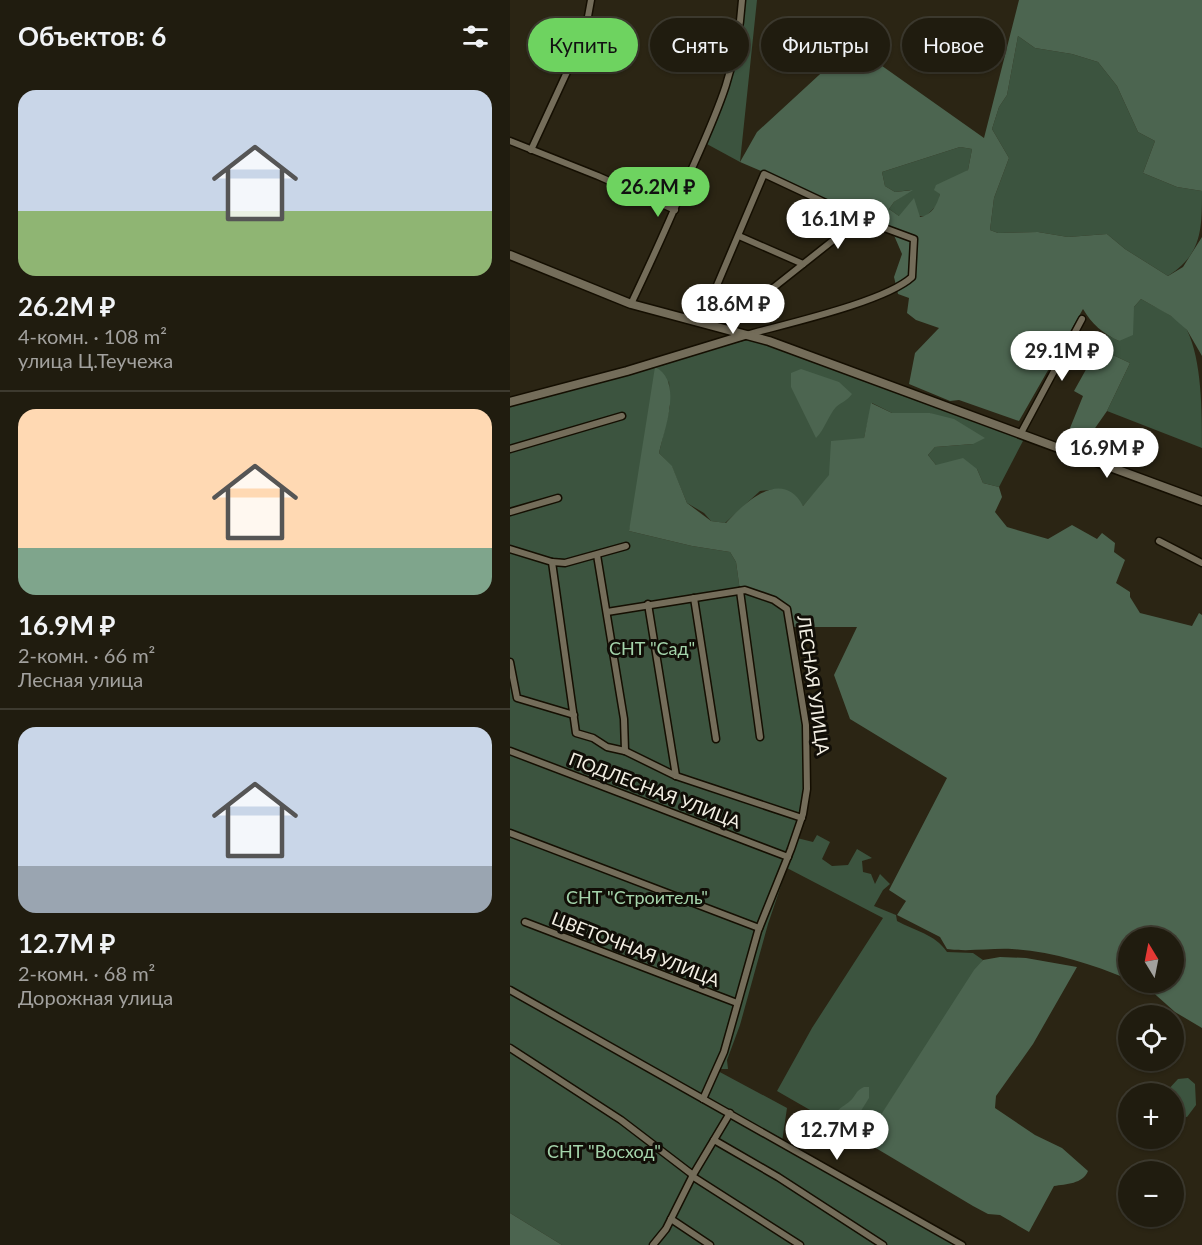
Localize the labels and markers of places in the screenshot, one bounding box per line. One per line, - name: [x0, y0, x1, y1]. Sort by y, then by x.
- pin: 26.2M ₽: [603, 167, 713, 218]
- pin: 16.1M ₽: [783, 199, 893, 250]
- pin: 18.6M ₽: [678, 284, 788, 335]
- pin: 29.1M ₽: [1007, 331, 1117, 382]
- pin: 16.9M ₽: [1052, 428, 1162, 479]
- pin: 12.7M ₽: [782, 1110, 892, 1161]

